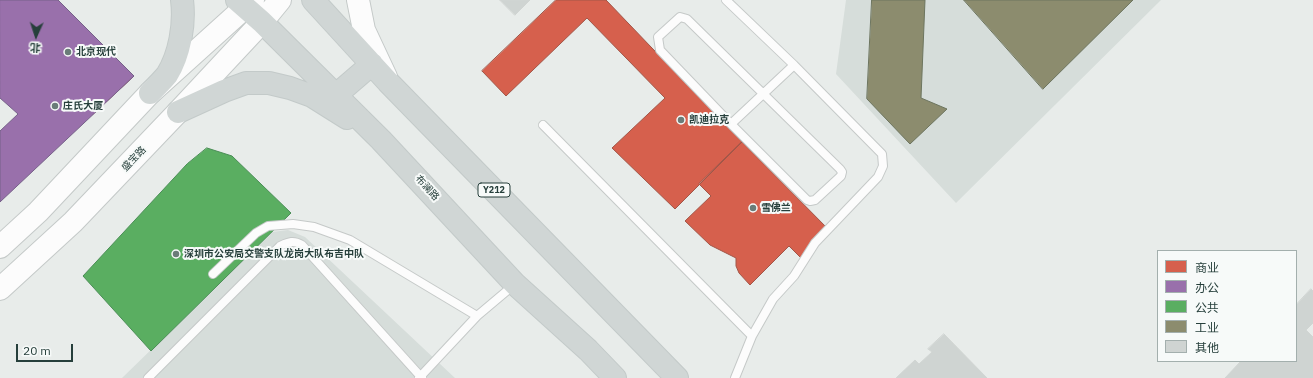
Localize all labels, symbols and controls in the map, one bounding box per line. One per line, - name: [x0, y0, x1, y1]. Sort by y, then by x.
- north arrow: [16, 16, 56, 56]
- text: 北: [30, 41, 41, 55]
- place label: 北京现代: [76, 46, 116, 58]
- marker: 北京现代: [63, 47, 73, 57]
- place label: 庄氏大厦: [63, 100, 103, 112]
- marker: 庄氏大厦: [50, 101, 60, 111]
- place label: 凯迪拉克: [689, 114, 729, 126]
- marker: 凯迪拉克: [676, 115, 686, 125]
- street label: 盛宝路: [119, 144, 149, 174]
- street label: 布澜路: [412, 173, 442, 203]
- road number: Y212: [478, 183, 510, 197]
- place label: 雪佛兰: [761, 202, 791, 214]
- marker: 雪佛兰: [748, 203, 758, 213]
- place label: 深圳市公安局交警支队龙岗大队布吉中队: [184, 248, 364, 260]
- marker: 深圳市公安局交警支队龙岗大队布吉中队: [171, 249, 181, 259]
- legend: [1157, 250, 1297, 362]
- text: 商业: [1195, 260, 1219, 275]
- text: 办公: [1195, 280, 1219, 295]
- text: 公共: [1195, 300, 1219, 315]
- text: 工业: [1195, 320, 1219, 335]
- scale bar: [18, 336, 75, 362]
- text: 其他: [1195, 340, 1219, 355]
- text: 20 m: [23, 343, 51, 358]

